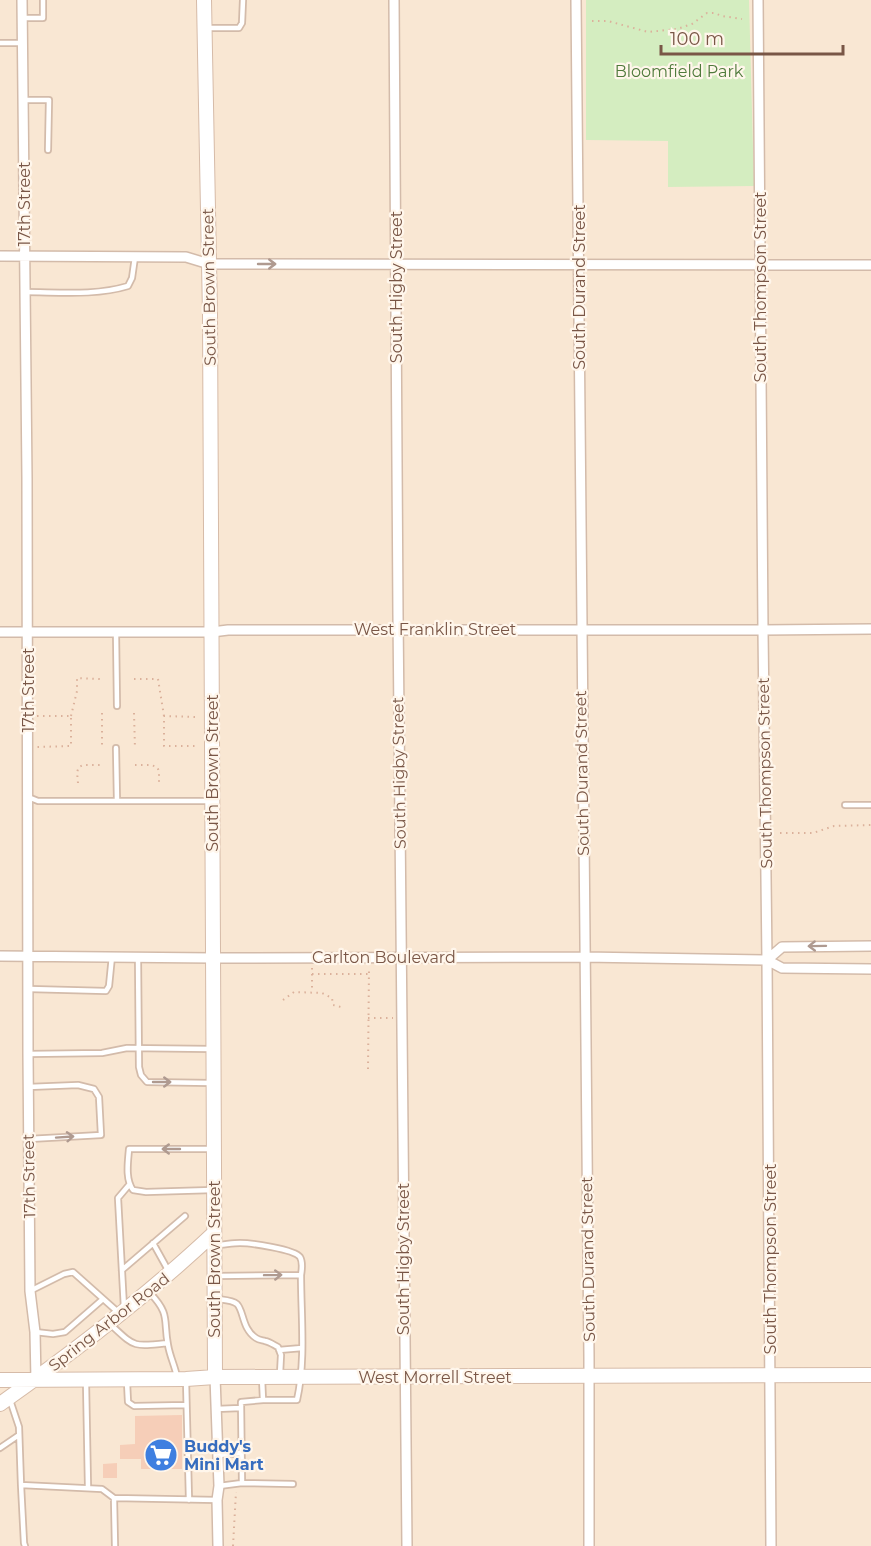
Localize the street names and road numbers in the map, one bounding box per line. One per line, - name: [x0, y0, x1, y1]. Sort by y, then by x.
- street label: 17th Street: [15, 161, 34, 246]
- street label: South Thompson Street: [751, 191, 770, 383]
- street label: South Durand Street: [570, 204, 589, 370]
- street label: South Brown Street: [198, 208, 220, 366]
- street label: South Higby Street: [387, 210, 406, 363]
- street label: West Franklin Street: [354, 620, 517, 639]
- street label: 17th Street: [19, 647, 38, 732]
- street label: South Thompson Street: [754, 677, 776, 869]
- street label: South Durand Street: [571, 690, 593, 856]
- street label: South Brown Street: [203, 694, 222, 852]
- street label: South Higby Street: [388, 696, 410, 849]
- street label: Carlton Boulevard: [312, 948, 456, 967]
- street label: 17th Street: [19, 1133, 39, 1219]
- street label: South Thompson Street: [761, 1163, 780, 1355]
- street label: South Durand Street: [577, 1176, 599, 1342]
- street label: South Brown Street: [205, 1180, 224, 1338]
- street label: South Higby Street: [394, 1182, 413, 1335]
- street label: Spring Arbor Road: [45, 1269, 173, 1375]
- street label: West Morrell Street: [358, 1368, 512, 1387]

